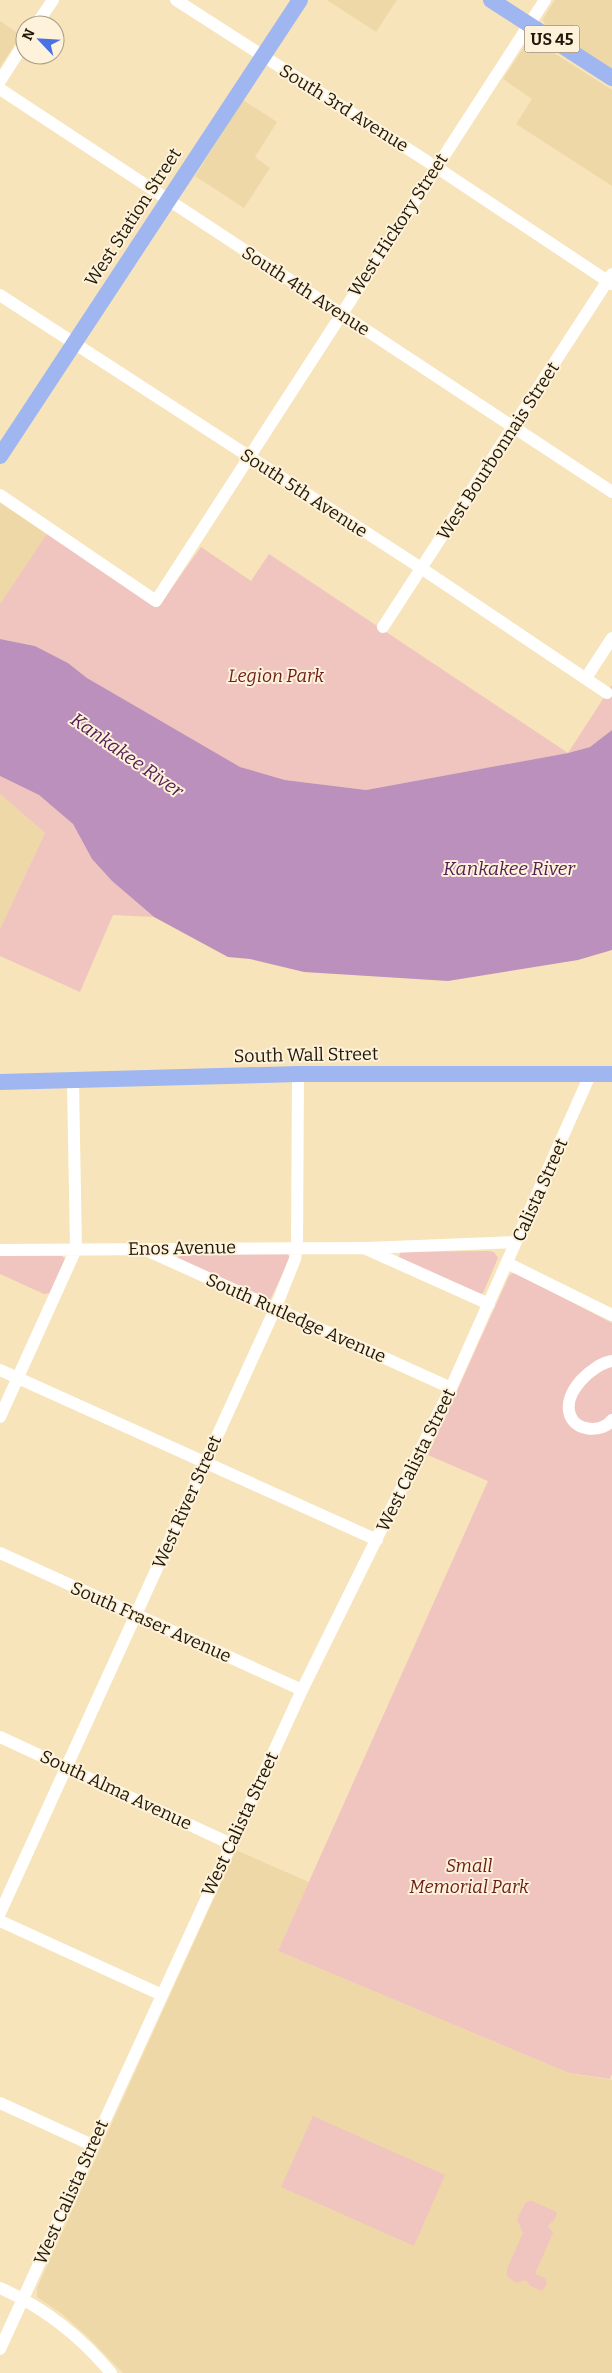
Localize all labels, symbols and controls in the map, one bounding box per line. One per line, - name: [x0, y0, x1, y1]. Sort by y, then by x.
- north arrow: [15, 15, 65, 65]
- text: N: [19, 26, 39, 43]
- road number: US 45: [524, 26, 580, 52]
- street label: South 3rd Avenue: [275, 59, 413, 157]
- street label: West Station Street: [80, 143, 186, 290]
- street label: West Hickory Street: [343, 149, 453, 301]
- street label: South 4th Avenue: [238, 241, 374, 341]
- street label: West Bourbonnais Street: [432, 357, 564, 544]
- street label: South 5th Avenue: [236, 444, 372, 542]
- park label: Legion Park: [228, 665, 324, 687]
- water label: Kankakee River: [66, 708, 189, 803]
- water label: Kankakee River: [443, 857, 576, 880]
- street label: South Wall Street: [233, 1043, 379, 1067]
- street label: Calista Street: [507, 1134, 573, 1245]
- street label: Enos Avenue: [128, 1236, 236, 1260]
- street label: South Rutledge Avenue: [203, 1268, 389, 1368]
- street label: West Calista Street: [372, 1384, 460, 1535]
- street label: West River Street: [148, 1431, 226, 1572]
- street label: South Fraser Avenue: [67, 1577, 235, 1667]
- street label: South Alma Avenue: [37, 1745, 195, 1835]
- street label: West Calista Street: [197, 1748, 283, 1900]
- park label: Small Memorial Park: [409, 1855, 529, 1898]
- street label: West Calista Street: [29, 2116, 113, 2268]

